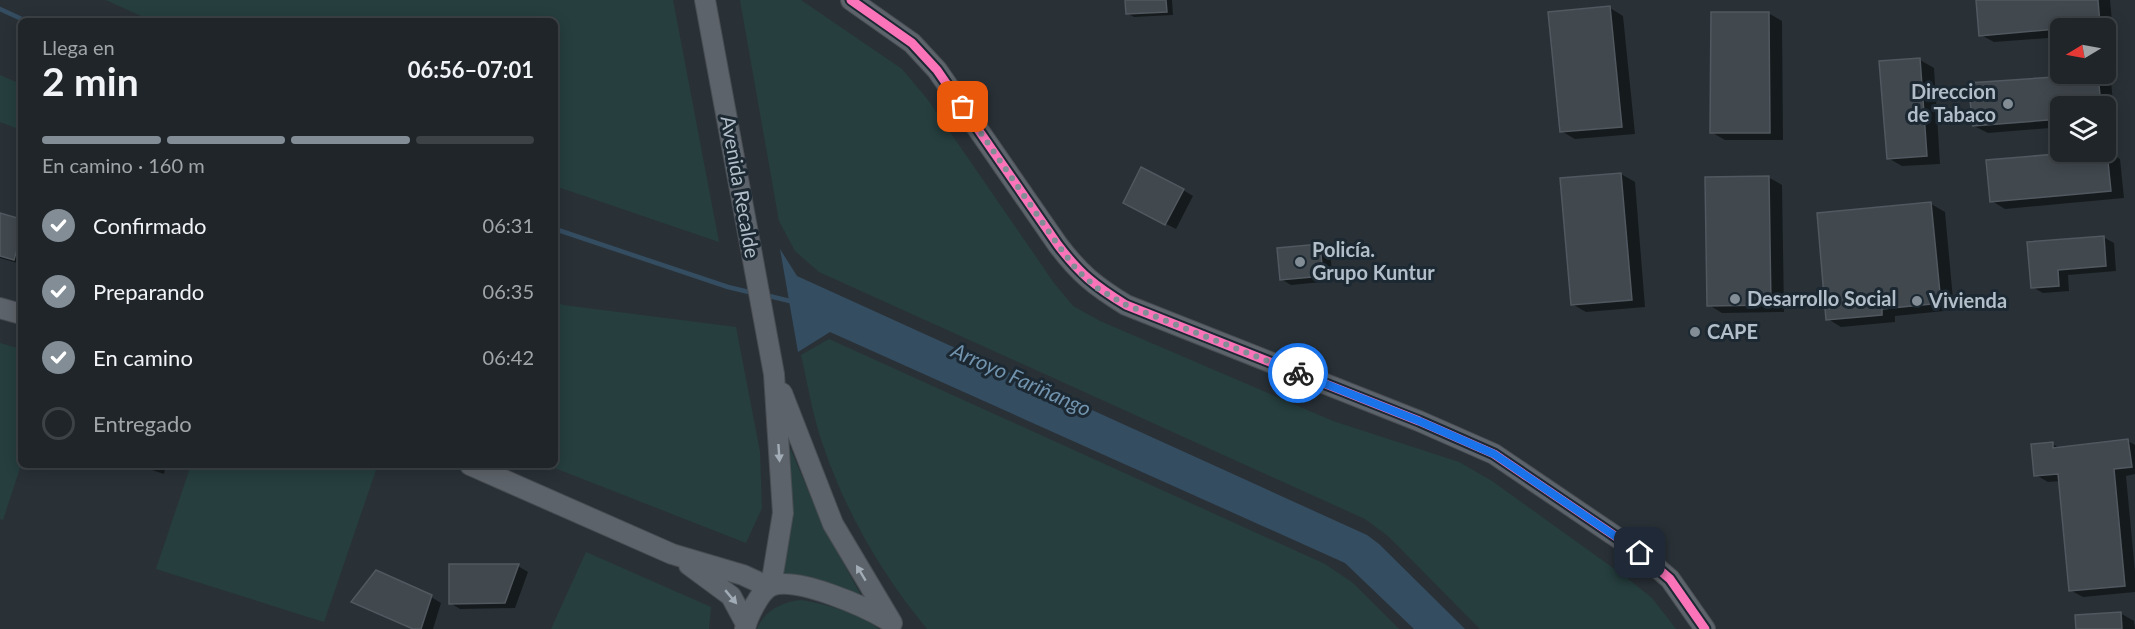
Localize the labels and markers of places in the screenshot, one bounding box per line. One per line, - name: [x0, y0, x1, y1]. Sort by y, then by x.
- place label: Direccion de Tabaco: [1907, 79, 1996, 126]
- pin: [937, 81, 988, 132]
- marker: Direccion de Tabaco: [2001, 97, 2015, 111]
- place label: Policía. Grupo Kuntur: [1312, 237, 1435, 284]
- marker: Policía. Grupo Kuntur: [1293, 255, 1307, 269]
- place label: Desarrollo Social: [1747, 286, 1896, 310]
- place label: Vivienda: [1928, 288, 2007, 312]
- marker: Desarrollo Social: [1728, 292, 1742, 306]
- marker: Vivienda: [1910, 294, 1924, 308]
- place label: CAPE: [1707, 319, 1758, 343]
- marker: CAPE: [1688, 325, 1702, 339]
- pin: [1614, 527, 1665, 578]

